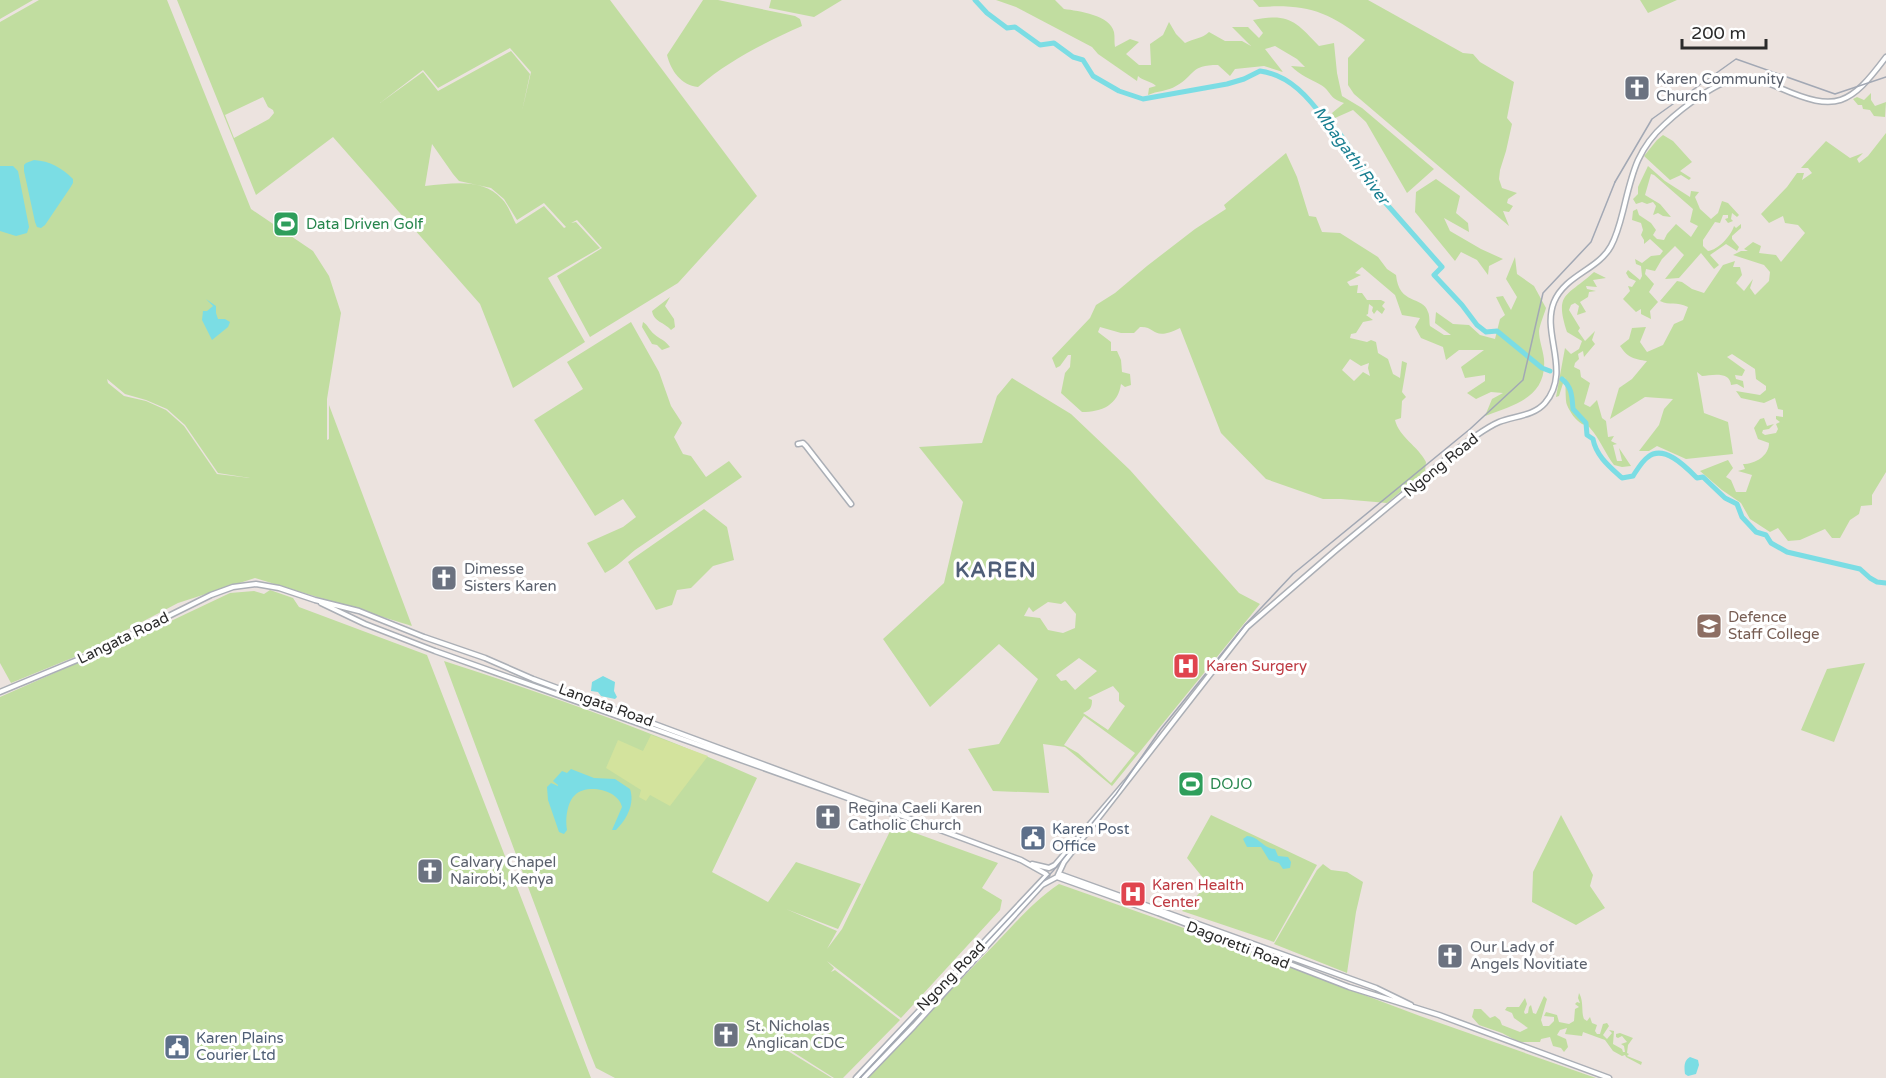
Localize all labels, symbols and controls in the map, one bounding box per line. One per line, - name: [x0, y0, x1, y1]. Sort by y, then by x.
- scale bar: [1682, 12, 1766, 50]
- text: 200 m: [1691, 22, 1746, 44]
- place label: Karen Community Church: [1656, 70, 1784, 105]
- church icon: Karen Community Church: [1622, 73, 1652, 103]
- water label: Mbagathi River: [1309, 103, 1395, 210]
- sports icon: Data Driven Golf: [271, 209, 301, 239]
- place label: Data Driven Golf: [306, 215, 424, 233]
- street label: Ngong Road: [1400, 429, 1482, 501]
- district label: KAREN: [955, 558, 1037, 583]
- place label: Dimesse Sisters Karen: [464, 560, 557, 595]
- church icon: Dimesse Sisters Karen: [429, 563, 459, 593]
- street label: Langata Road: [74, 608, 172, 668]
- place label: Defence Staff College: [1728, 608, 1820, 643]
- school or university icon: Defence Staff College: [1694, 611, 1724, 641]
- hospital icon: Karen Surgery: [1171, 651, 1201, 681]
- place label: Karen Surgery: [1206, 657, 1307, 675]
- street label: Langata Road: [556, 679, 656, 731]
- sports icon: DOJO: [1176, 769, 1206, 799]
- place label: DOJO: [1210, 775, 1252, 793]
- place label: Regina Caeli Karen Catholic Church: [848, 799, 982, 834]
- church icon: Regina Caeli Karen Catholic Church: [813, 802, 843, 832]
- place label: Karen Post Office: [1052, 820, 1130, 855]
- public building icon: Karen Post Office: [1018, 823, 1048, 853]
- place label: Calvary Chapel Nairobi, Kenya: [450, 853, 556, 888]
- church icon: Calvary Chapel Nairobi, Kenya: [415, 856, 445, 886]
- place label: Karen Health Center: [1152, 876, 1244, 911]
- hospital icon: Karen Health Center: [1118, 879, 1148, 909]
- street label: Dagoretti Road: [1184, 917, 1292, 973]
- street label: Ngong Road: [913, 937, 989, 1015]
- place label: Our Lady of Angels Novitiate: [1470, 938, 1587, 973]
- church icon: Our Lady of Angels Novitiate: [1435, 941, 1465, 971]
- place label: St. Nicholas Anglican CDC: [746, 1017, 845, 1052]
- church icon: St. Nicholas Anglican CDC: [711, 1020, 741, 1050]
- place label: Karen Plains Courier Ltd: [196, 1029, 284, 1064]
- public building icon: Karen Plains Courier Ltd: [162, 1032, 192, 1062]

